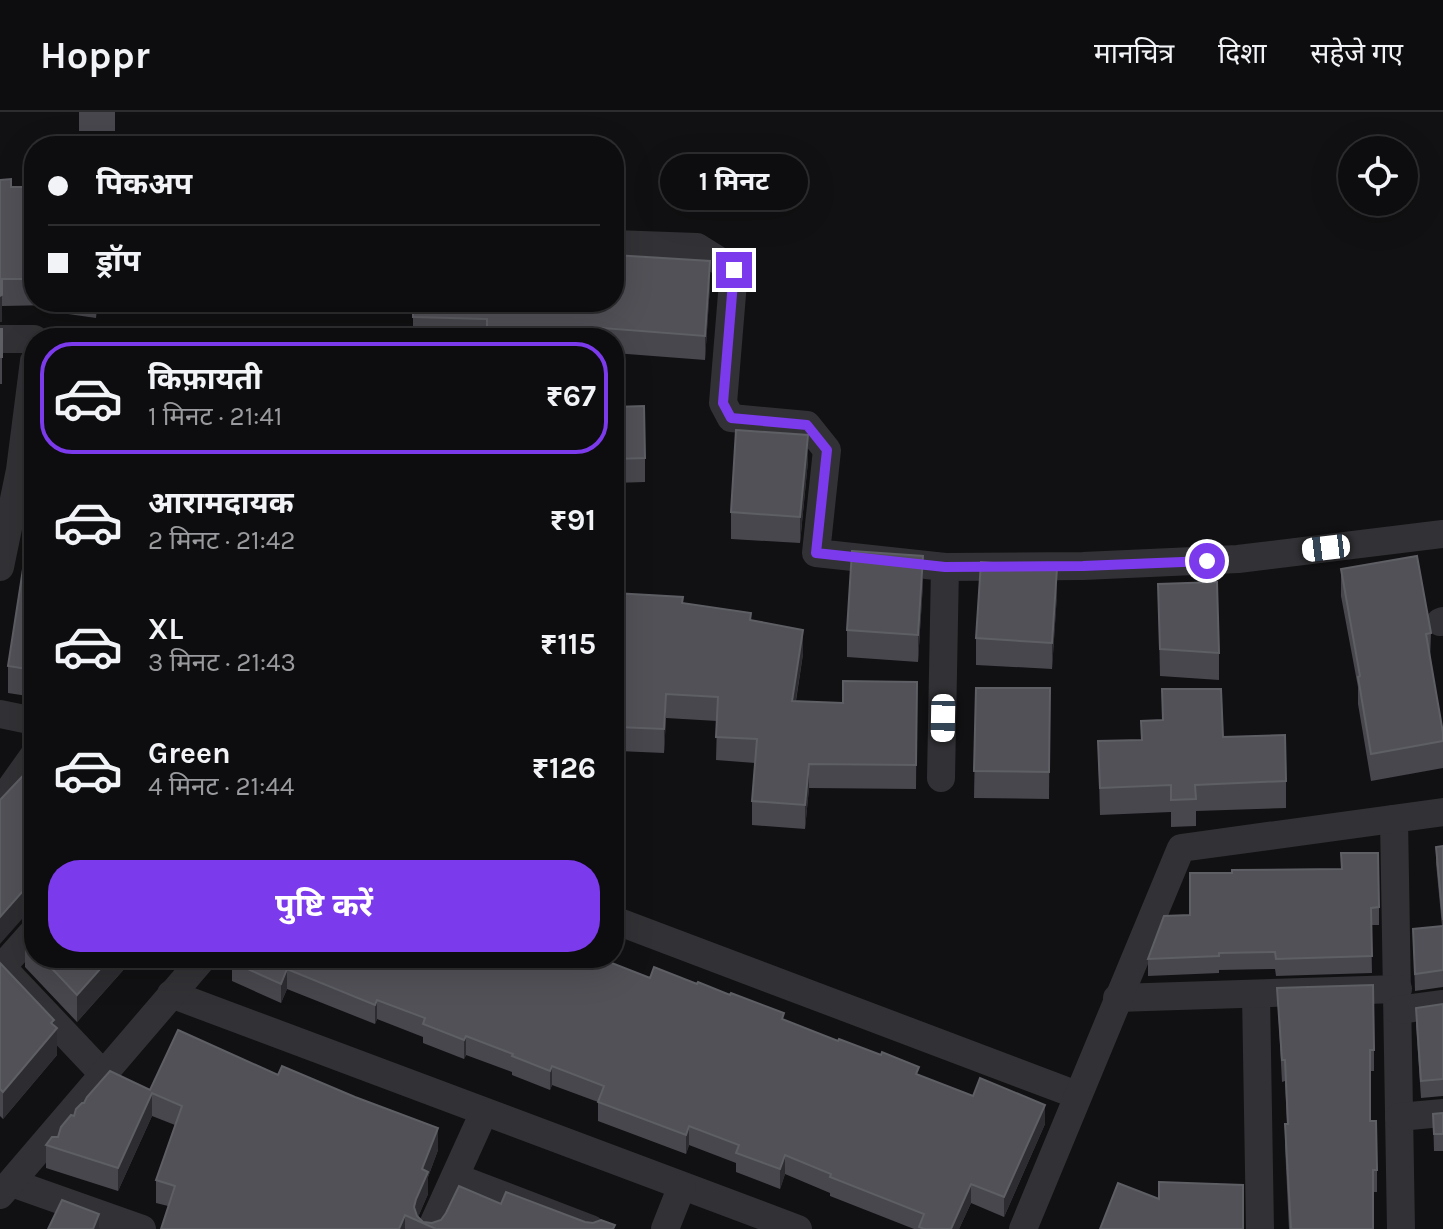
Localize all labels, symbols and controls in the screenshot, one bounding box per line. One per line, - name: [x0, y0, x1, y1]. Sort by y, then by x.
- text: Hoppr: [40, 33, 150, 78]
- text: मानचित्र: [1094, 37, 1174, 70]
- text: दिशा: [1218, 37, 1267, 70]
- text: सहेजे गए: [1311, 37, 1403, 70]
- map controls: [1338, 136, 1418, 216]
- button: locate: [1338, 136, 1418, 216]
- callout: 1 मिनट: [660, 154, 808, 210]
- text: पिकअप: [96, 166, 192, 202]
- text: 1 मिनट: [699, 166, 769, 197]
- text: ड्रॉप: [96, 243, 140, 279]
- route end: [716, 252, 752, 288]
- text: किफ़ायती: [148, 361, 262, 397]
- icon: car: [52, 362, 124, 434]
- text: ₹67: [546, 378, 596, 414]
- text: 1 मिनट · 21:41: [148, 401, 282, 432]
- text: आरामदायक: [148, 485, 294, 521]
- icon: car: [52, 486, 124, 558]
- text: ₹91: [550, 502, 596, 538]
- text: 2 मिनट · 21:42: [148, 525, 295, 556]
- car: [1301, 533, 1351, 563]
- route start: [1189, 543, 1225, 579]
- icon: car: [52, 610, 124, 682]
- text: XL: [148, 611, 183, 647]
- text: ₹115: [540, 626, 596, 662]
- text: 3 मिनट · 21:43: [148, 647, 296, 678]
- car: [931, 694, 955, 742]
- icon: car: [52, 734, 124, 806]
- text: Green: [148, 735, 231, 771]
- text: ₹126: [532, 750, 596, 786]
- text: 4 मिनट · 21:44: [148, 771, 294, 802]
- button: पुष्टि करें: [48, 860, 600, 952]

